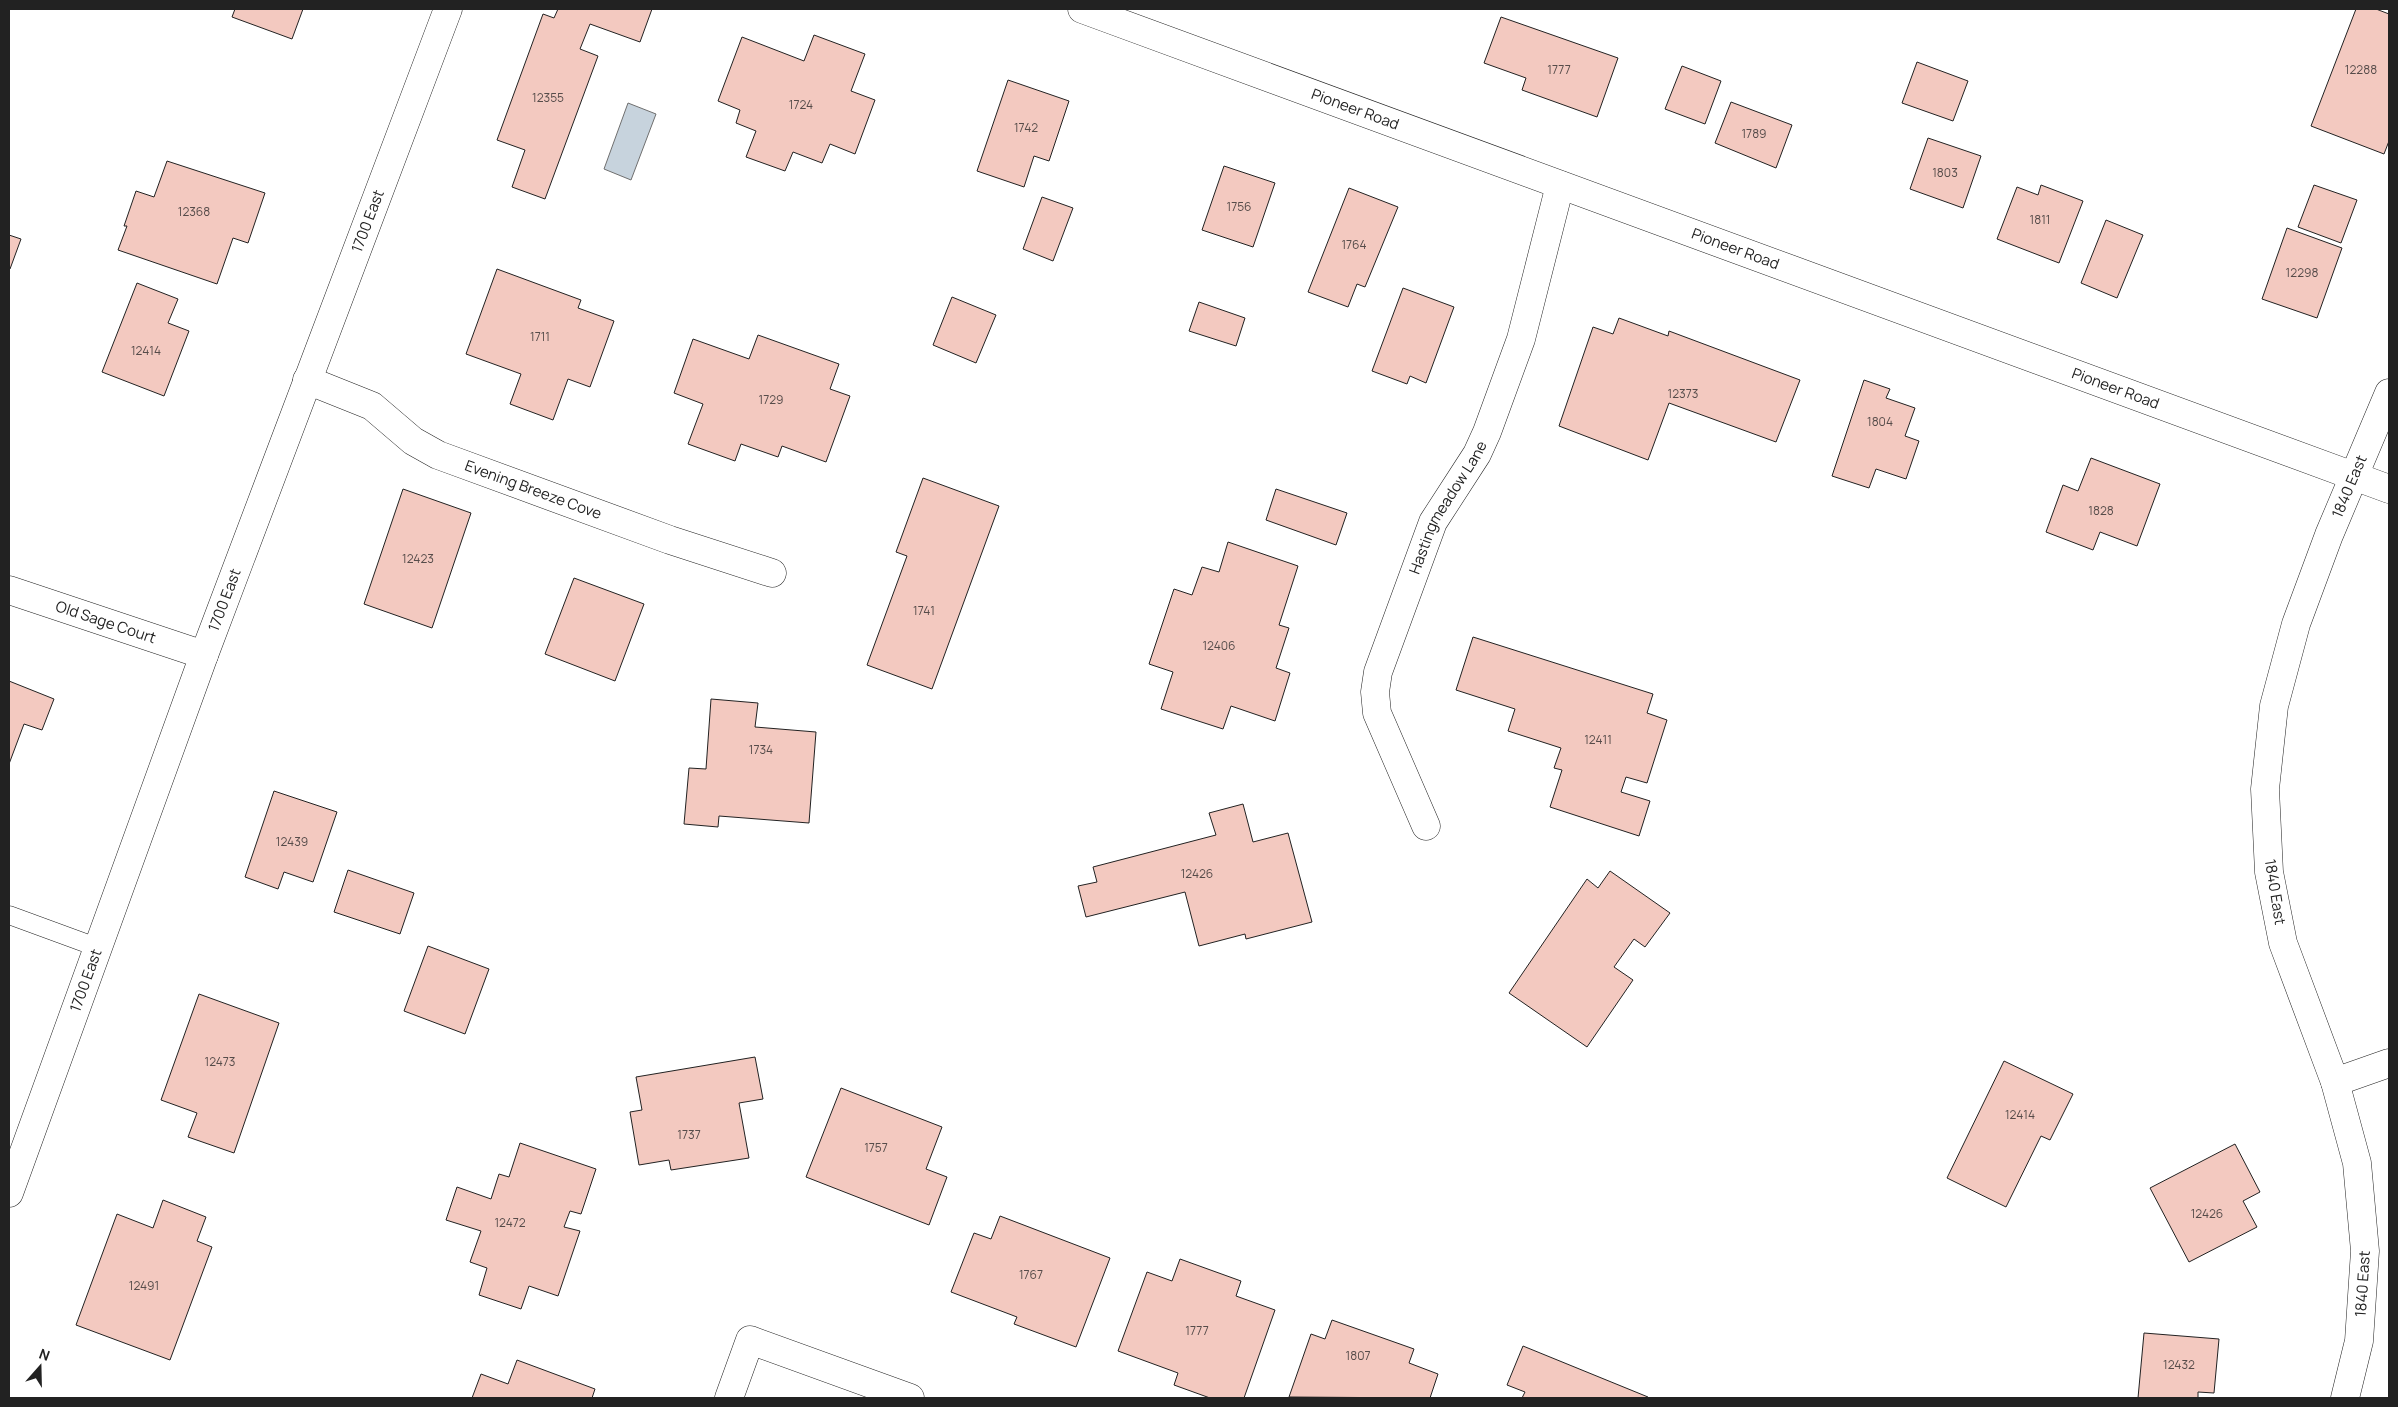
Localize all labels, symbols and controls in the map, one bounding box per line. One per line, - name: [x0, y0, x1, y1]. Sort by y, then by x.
- house number: 1777: [1547, 61, 1571, 78]
- house number: 12288: [2345, 61, 2377, 78]
- street label: Pioneer Road: [1309, 83, 1402, 135]
- house number: 12355: [532, 89, 564, 106]
- house number: 1724: [789, 96, 813, 113]
- house number: 1742: [1014, 119, 1038, 136]
- house number: 1789: [1741, 125, 1767, 142]
- house number: 1803: [1932, 164, 1958, 181]
- street label: 1700 East: [346, 187, 389, 255]
- house number: 1756: [1226, 198, 1252, 215]
- house number: 12368: [178, 203, 210, 220]
- house number: 1811: [2029, 211, 2051, 228]
- street label: Pioneer Road: [1689, 223, 1782, 274]
- house number: 1764: [1341, 236, 1367, 253]
- house number: 12298: [2286, 264, 2318, 281]
- house number: 1711: [530, 328, 550, 345]
- house number: 12414: [131, 342, 161, 359]
- street label: Pioneer Road: [2069, 362, 2162, 414]
- house number: 12373: [1668, 385, 1698, 402]
- house number: 1729: [759, 391, 784, 408]
- house number: 1804: [1867, 413, 1893, 430]
- street label: Hastingmeadow Lane: [1404, 437, 1492, 577]
- street label: 1840 East: [2326, 452, 2372, 521]
- street label: Evening Breeze Cove: [462, 455, 605, 524]
- house number: 1828: [2088, 502, 2114, 519]
- house number: 12423: [402, 550, 434, 567]
- street label: 1700 East: [203, 566, 246, 634]
- street label: Old Sage Court: [53, 595, 159, 648]
- house number: 1741: [913, 602, 935, 619]
- house number: 12406: [1202, 637, 1236, 654]
- house number: 12411: [1584, 731, 1612, 748]
- house number: 1734: [749, 741, 773, 758]
- house number: 12439: [276, 833, 308, 850]
- street label: 1840 East: [2260, 858, 2291, 926]
- house number: 12426: [1181, 865, 1213, 882]
- street label: 1700 East: [65, 946, 107, 1015]
- house number: 12473: [204, 1053, 236, 1070]
- house number: 12414: [2005, 1106, 2035, 1123]
- house number: 1737: [677, 1126, 701, 1143]
- house number: 1757: [864, 1139, 888, 1156]
- house number: 12426: [2191, 1205, 2223, 1222]
- house number: 12472: [494, 1214, 526, 1231]
- street label: 1840 East: [2350, 1250, 2375, 1318]
- house number: 1767: [1019, 1266, 1043, 1283]
- house number: 12491: [129, 1277, 159, 1294]
- house number: 1777: [1185, 1322, 1209, 1339]
- north arrow: [15, 1342, 65, 1392]
- text: N: [37, 1344, 53, 1365]
- house number: 1807: [1346, 1347, 1371, 1364]
- house number: 12432: [2163, 1356, 2195, 1373]

